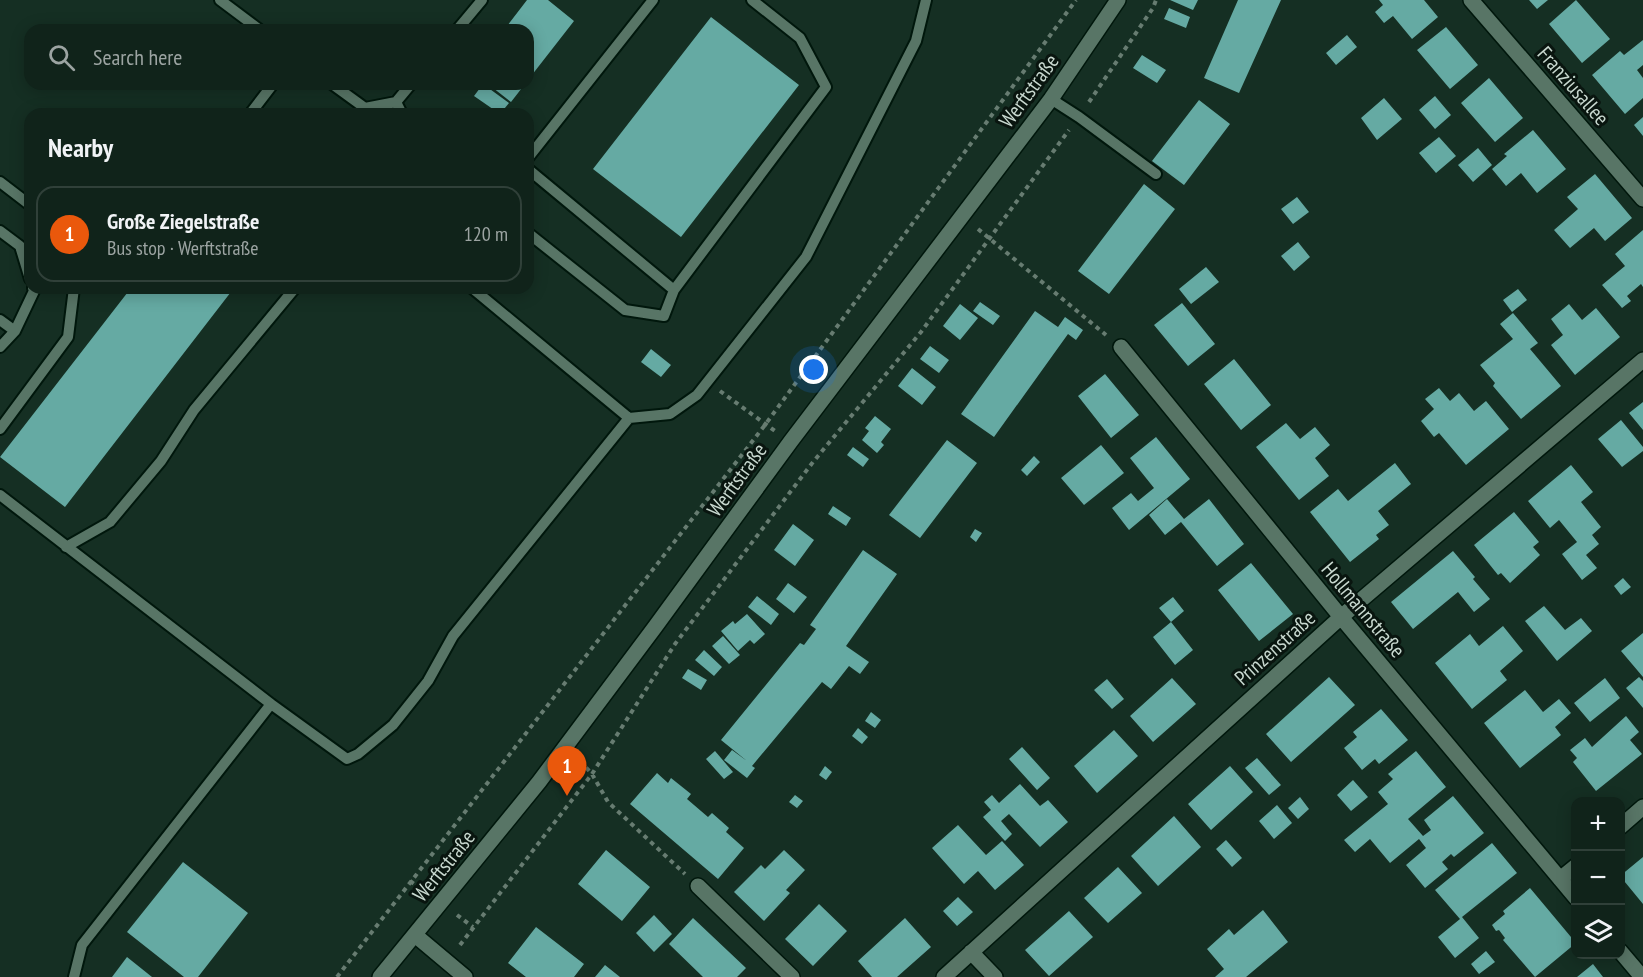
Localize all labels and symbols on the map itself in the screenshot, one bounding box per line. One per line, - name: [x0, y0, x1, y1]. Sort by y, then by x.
- street label: Franziusallee: [1532, 41, 1615, 131]
- street label: Werftstraße: [993, 49, 1064, 133]
- your location: [799, 355, 828, 384]
- street label: Werftstraße: [701, 438, 772, 522]
- street label: Hollmannstraße: [1316, 556, 1411, 663]
- street label: Prinzenstraße: [1229, 604, 1321, 691]
- pin: 1: [548, 746, 586, 796]
- street label: Werftstraße: [406, 824, 481, 907]

